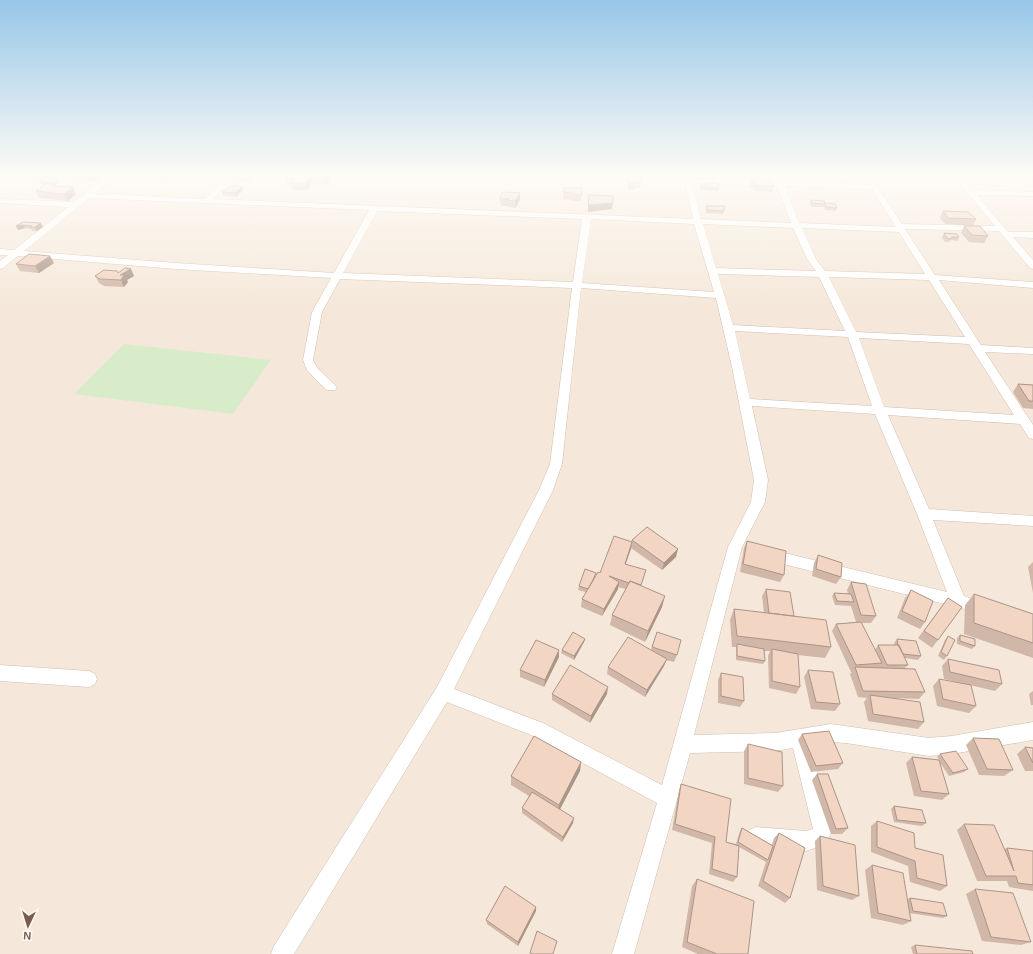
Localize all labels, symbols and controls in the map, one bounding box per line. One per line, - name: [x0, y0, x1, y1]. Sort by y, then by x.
- north arrow: [8, 906, 48, 946]
- text: N: [23, 930, 32, 942]

